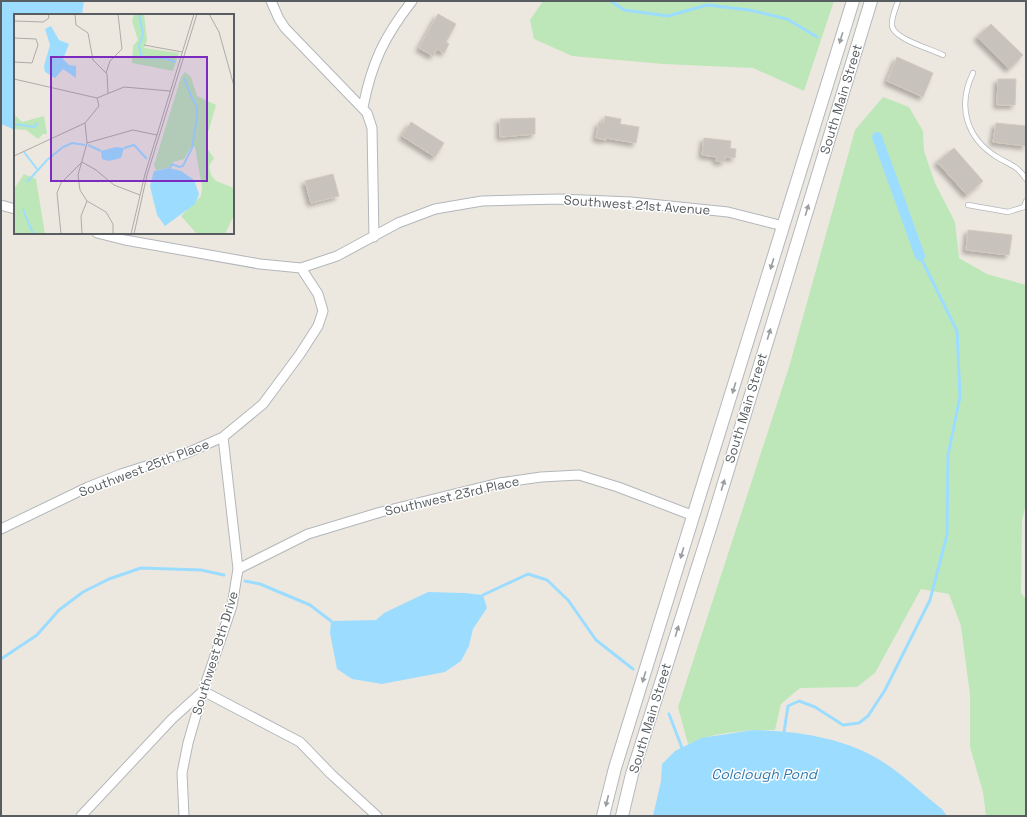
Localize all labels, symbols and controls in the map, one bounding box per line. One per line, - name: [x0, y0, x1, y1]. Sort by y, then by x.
- inset map: [14, 14, 234, 234]
- one-way arrow: [838, 33, 844, 45]
- street label: South Main Street: [816, 42, 866, 156]
- street label: Southwest 21st Avenue: [563, 191, 711, 219]
- one-way arrow: [804, 203, 810, 215]
- one-way arrow: [769, 258, 775, 270]
- one-way arrow: [766, 327, 772, 339]
- street label: South Main Street: [721, 351, 771, 465]
- one-way arrow: [730, 382, 736, 394]
- street label: Southwest 25th Place: [76, 435, 212, 501]
- street label: Southwest 23rd Place: [383, 472, 521, 520]
- one-way arrow: [720, 479, 726, 491]
- one-way arrow: [679, 547, 685, 559]
- street label: Southwest 8th Drive: [188, 589, 242, 717]
- one-way arrow: [675, 625, 681, 637]
- street label: South Main Street: [625, 661, 675, 775]
- one-way arrow: [641, 671, 647, 683]
- water label: Colclough Pond: [711, 765, 819, 783]
- one-way arrow: [604, 796, 610, 808]

